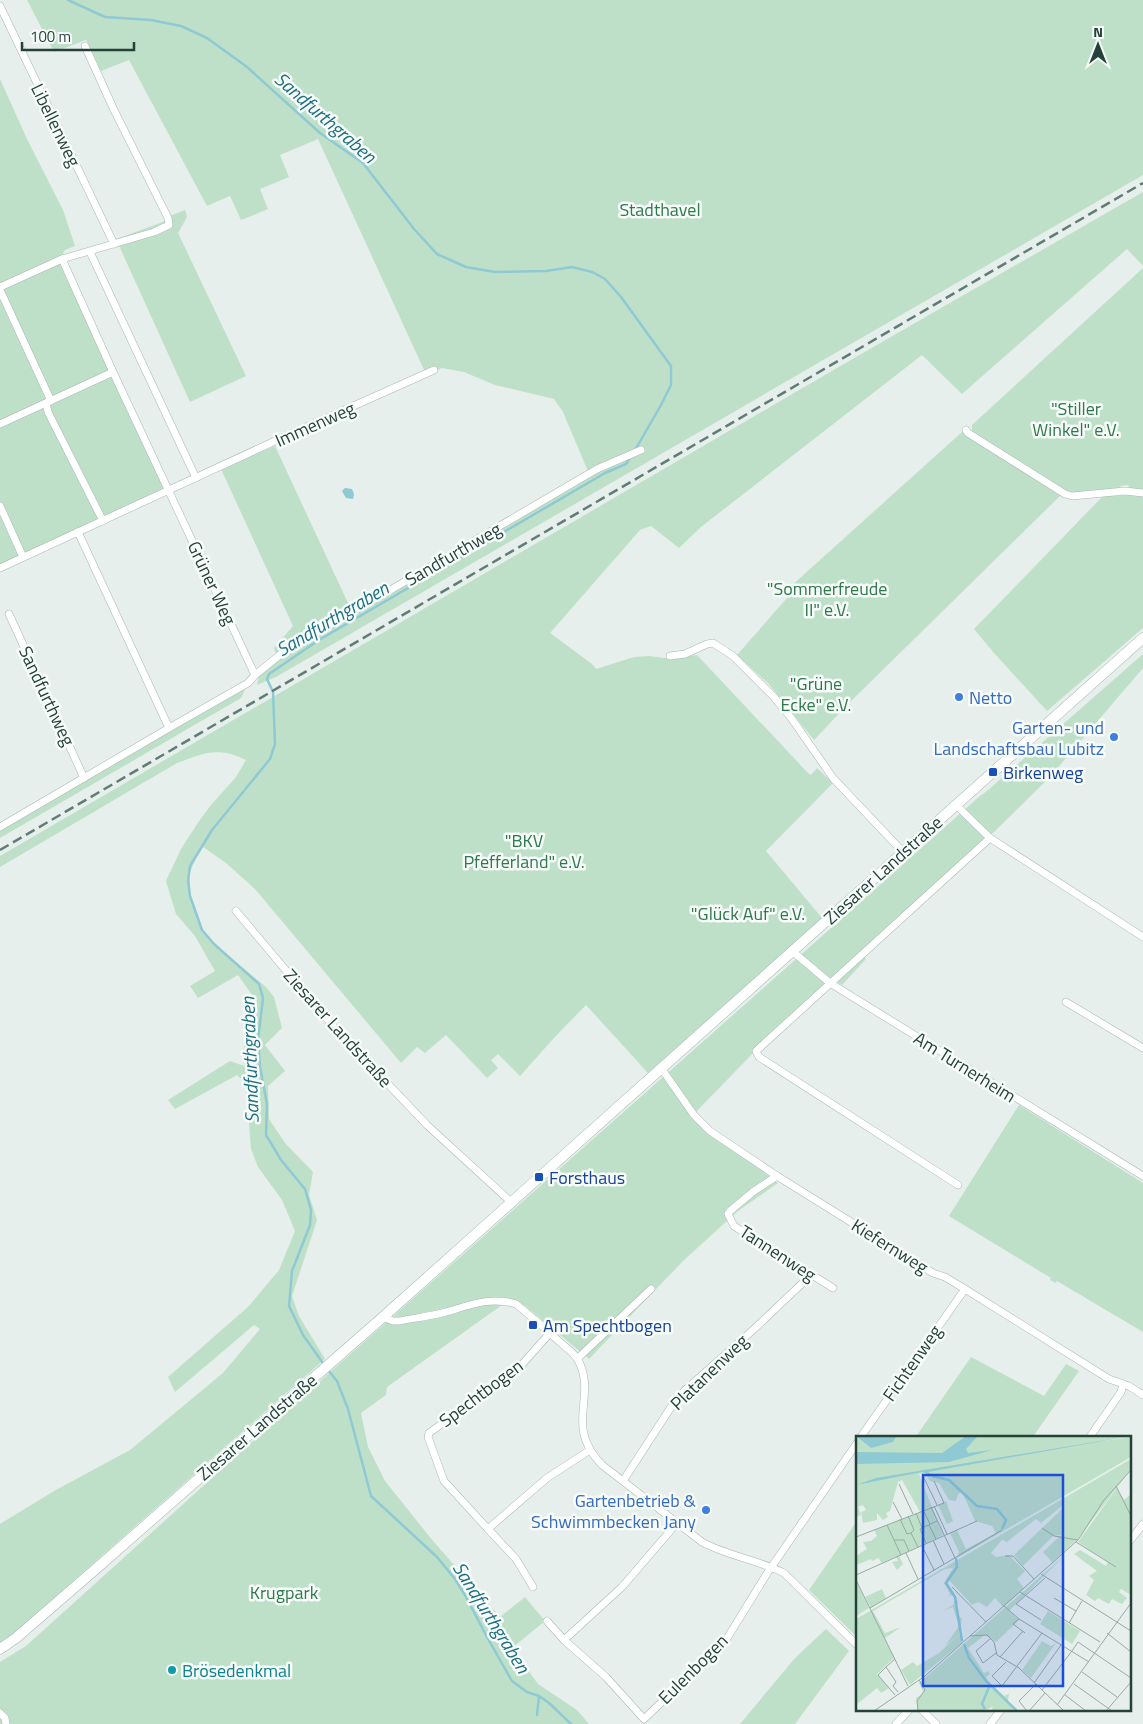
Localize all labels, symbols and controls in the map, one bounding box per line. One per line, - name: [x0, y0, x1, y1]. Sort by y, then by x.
- scale bar: [22, 20, 135, 52]
- north arrow: [1073, 20, 1123, 70]
- text: N: [1093, 21, 1103, 42]
- text: 100 m: [30, 25, 71, 48]
- water label: Sandfurthgraben: [269, 64, 384, 170]
- street label: Libellenweg: [24, 79, 88, 171]
- park label: Stadthavel: [619, 196, 701, 223]
- street label: Immenweg: [271, 394, 359, 454]
- park label: "Stiller Winkel" e.V.: [1032, 395, 1120, 443]
- street label: Sandfurthweg: [400, 515, 506, 593]
- street label: Grüner Weg: [181, 537, 243, 629]
- water label: Sandfurthgraben: [270, 573, 394, 663]
- park label: "Sommerfreude II" e.V.: [767, 575, 887, 623]
- street label: Sandfurthweg: [12, 642, 82, 750]
- park label: "Grüne Ecke" e.V.: [781, 670, 852, 718]
- place label: Netto: [969, 684, 1012, 711]
- marker: Netto: [953, 691, 965, 703]
- place label: Garten- und Landschaftsbau Lubitz: [934, 714, 1104, 762]
- marker: Garten- und Landschaftsbau Lubitz: [1108, 731, 1120, 743]
- place label: Birkenweg: [1003, 759, 1083, 786]
- marker: Birkenweg: [987, 766, 999, 778]
- street label: Ziesarer Landstraße: [818, 809, 948, 931]
- park label: "BKV Pfefferland" e.V.: [463, 827, 585, 875]
- park label: "Glück Auf" e.V.: [691, 900, 805, 927]
- street label: Ziesarer Landstraße: [277, 963, 399, 1093]
- water label: Sandfurthgraben: [232, 996, 266, 1124]
- street label: Am Turnerheim: [909, 1025, 1021, 1109]
- place label: Forsthaus: [549, 1164, 625, 1191]
- marker: Forsthaus: [533, 1171, 545, 1183]
- street label: Kiefernweg: [846, 1212, 934, 1280]
- street label: Tannenweg: [734, 1218, 822, 1288]
- place label: Am Spechtbogen: [543, 1312, 672, 1339]
- marker: Am Spechtbogen: [527, 1319, 539, 1331]
- street label: Fichtenweg: [876, 1319, 948, 1407]
- street label: Platanenweg: [664, 1328, 754, 1416]
- street label: Spechtbogen: [433, 1352, 529, 1434]
- street label: Ziesarer Landstraße: [191, 1367, 323, 1487]
- inset map: [856, 1436, 1130, 1712]
- place label: Gartenbetrieb & Schwimmbecken Jany: [531, 1487, 697, 1535]
- marker: Gartenbetrieb & Schwimmbecken Jany: [700, 1504, 712, 1516]
- water label: Sandfurthgraben: [446, 1556, 538, 1679]
- park label: Krugpark: [250, 1579, 319, 1606]
- street label: Eulenbogen: [652, 1628, 734, 1710]
- place label: Brösedenkmal: [182, 1657, 291, 1684]
- marker: Brösedenkmal: [166, 1664, 178, 1676]

